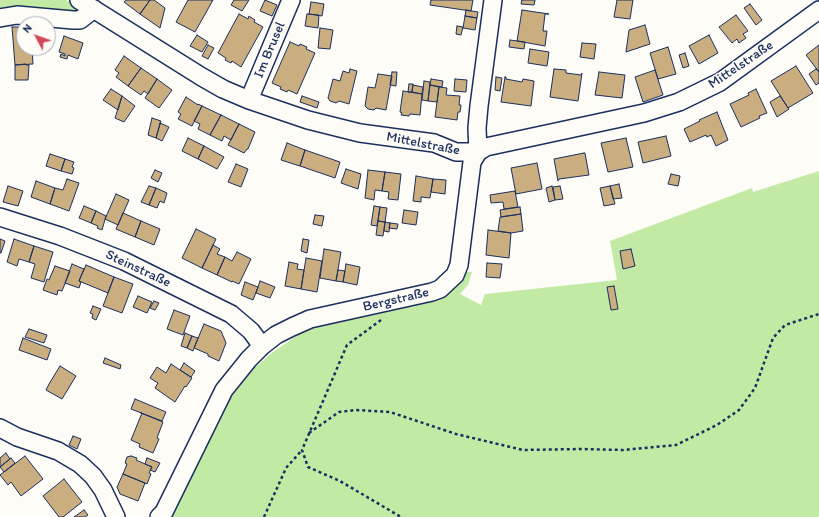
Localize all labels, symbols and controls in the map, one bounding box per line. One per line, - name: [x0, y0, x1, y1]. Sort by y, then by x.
- north arrow: [16, 16, 56, 56]
- street label: Im Brusel: [251, 19, 289, 81]
- text: N: [20, 21, 35, 36]
- street label: Mittelstraße: [705, 37, 777, 93]
- street label: Mittelstraße: [385, 129, 461, 159]
- street label: Steinstraße: [103, 247, 173, 291]
- street label: Bergstraße: [361, 284, 431, 316]

